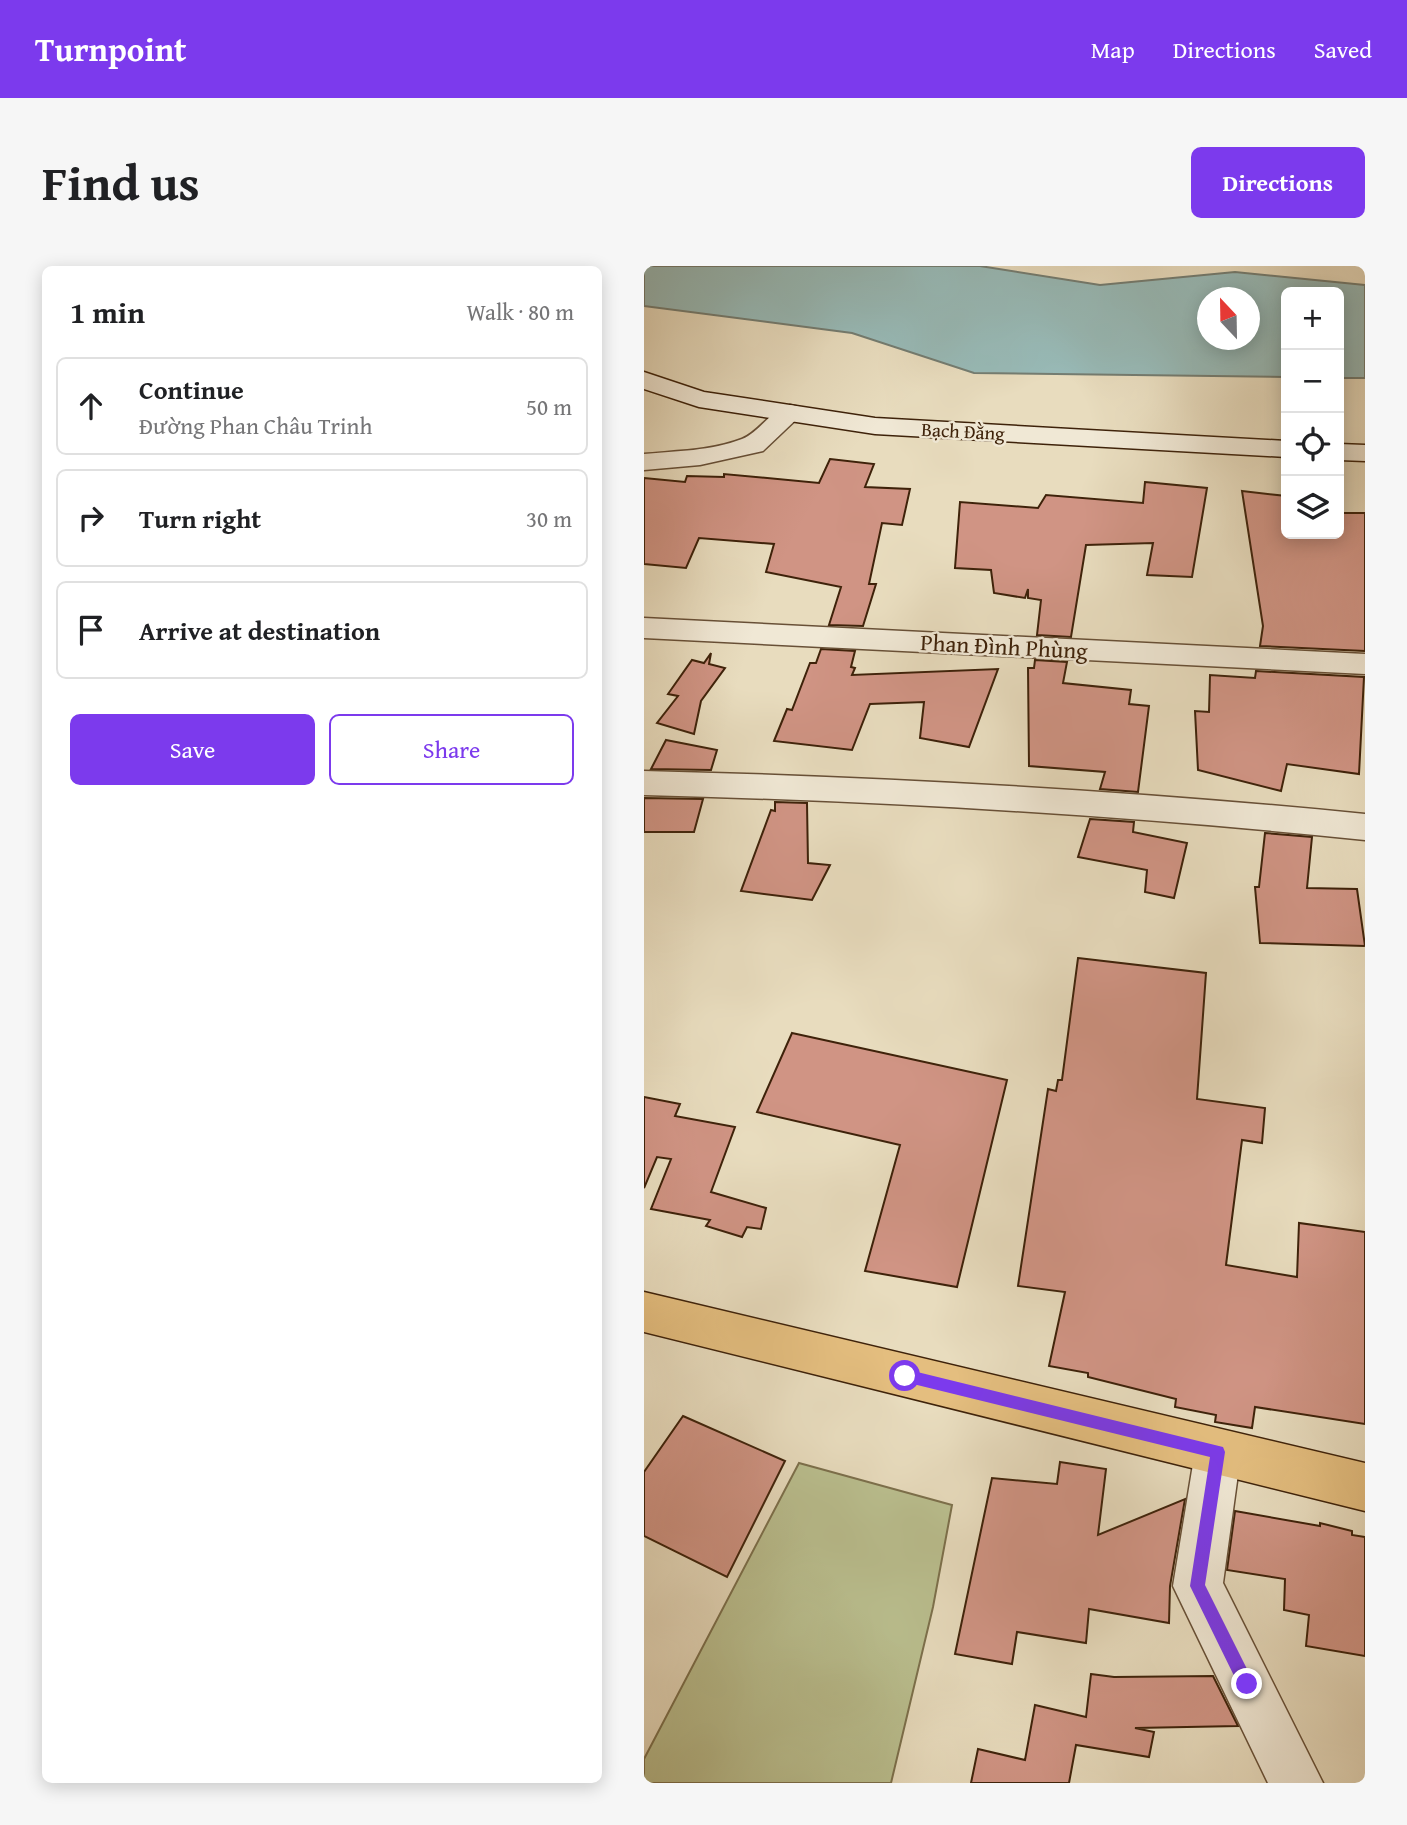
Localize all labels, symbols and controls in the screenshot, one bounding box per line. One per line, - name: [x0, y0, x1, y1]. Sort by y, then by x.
- text: Turnpoint: [35, 25, 187, 73]
- text: Map: [1091, 32, 1135, 67]
- text: Directions: [1173, 32, 1276, 67]
- text: Saved: [1314, 32, 1372, 67]
- text: Find us: [42, 146, 200, 218]
- button: Directions: [1191, 147, 1365, 218]
- north arrow: [1197, 287, 1260, 350]
- map controls: [1281, 287, 1344, 539]
- button: +: [1281, 287, 1344, 350]
- text: 1 min: [70, 290, 145, 334]
- text: Walk · 80 m: [466, 295, 574, 328]
- button: −: [1281, 350, 1344, 413]
- text: Continue: [139, 370, 244, 409]
- icon: ahead: [72, 387, 110, 425]
- text: 50 m: [526, 390, 572, 423]
- text: Đường Phan Châu Trinh: [139, 409, 372, 442]
- button: locate: [1281, 413, 1344, 476]
- street label: Bạch Đằng: [921, 415, 1006, 447]
- button: layers: [1281, 476, 1344, 539]
- icon: right: [72, 499, 110, 537]
- text: Turn right: [139, 499, 261, 538]
- text: 30 m: [526, 502, 572, 535]
- icon: arrive: [72, 611, 110, 649]
- text: Arrive at destination: [139, 611, 380, 650]
- street label: Phan Đình Phùng: [919, 625, 1089, 667]
- button: Save: [70, 714, 315, 785]
- button: Share: [329, 714, 574, 785]
- route start: [889, 1360, 920, 1391]
- route end: [1231, 1668, 1262, 1699]

